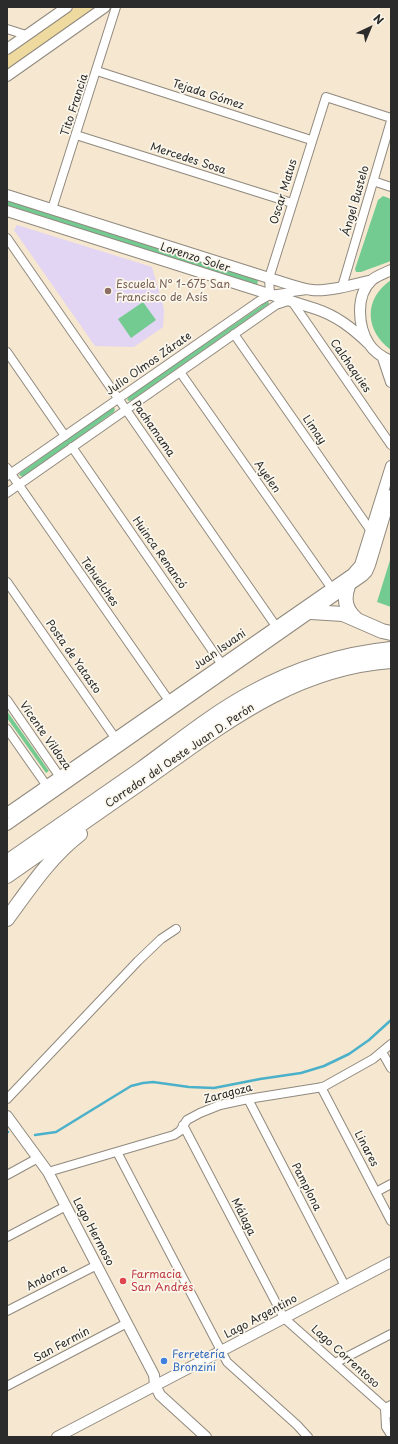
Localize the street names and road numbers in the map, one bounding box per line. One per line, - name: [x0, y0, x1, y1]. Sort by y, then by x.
- street label: Tito Francia: [59, 72, 91, 138]
- street label: Tejada Gómez: [171, 77, 245, 113]
- street label: Mercedes Sosa: [148, 141, 228, 177]
- street label: Oscar Matus: [268, 158, 300, 226]
- street label: Ángel Bustelo: [340, 164, 372, 238]
- street label: Lorenzo Soler: [158, 240, 232, 276]
- street label: Julio Olmos Zárate: [104, 330, 194, 398]
- street label: Calchaquies: [327, 337, 373, 395]
- street label: Pachamama: [129, 398, 177, 460]
- street label: Limay: [299, 413, 329, 447]
- street label: Ayelen: [251, 458, 283, 496]
- street label: Huinca Renancó: [129, 514, 189, 592]
- street label: Tehuelches: [77, 555, 121, 609]
- street label: Posta de Yatasto: [43, 618, 103, 696]
- street label: Juan Isuani: [191, 627, 249, 673]
- street label: Vicente Vildoza: [17, 699, 73, 773]
- street label: Corredor del Oeste Juan D. Perón: [103, 701, 257, 811]
- street label: Zaragoza: [202, 1081, 254, 1107]
- street label: Linares: [351, 1129, 381, 1169]
- street label: Pamplona: [288, 1161, 324, 1213]
- street label: Lago Hermoso: [70, 1196, 116, 1268]
- street label: Málaga: [228, 1196, 258, 1238]
- street label: Andorra: [24, 1262, 70, 1294]
- street label: Lago Argentino: [222, 1292, 300, 1342]
- street label: Lago Correntoso: [308, 1323, 382, 1391]
- street label: San Fermín: [32, 1325, 92, 1365]

